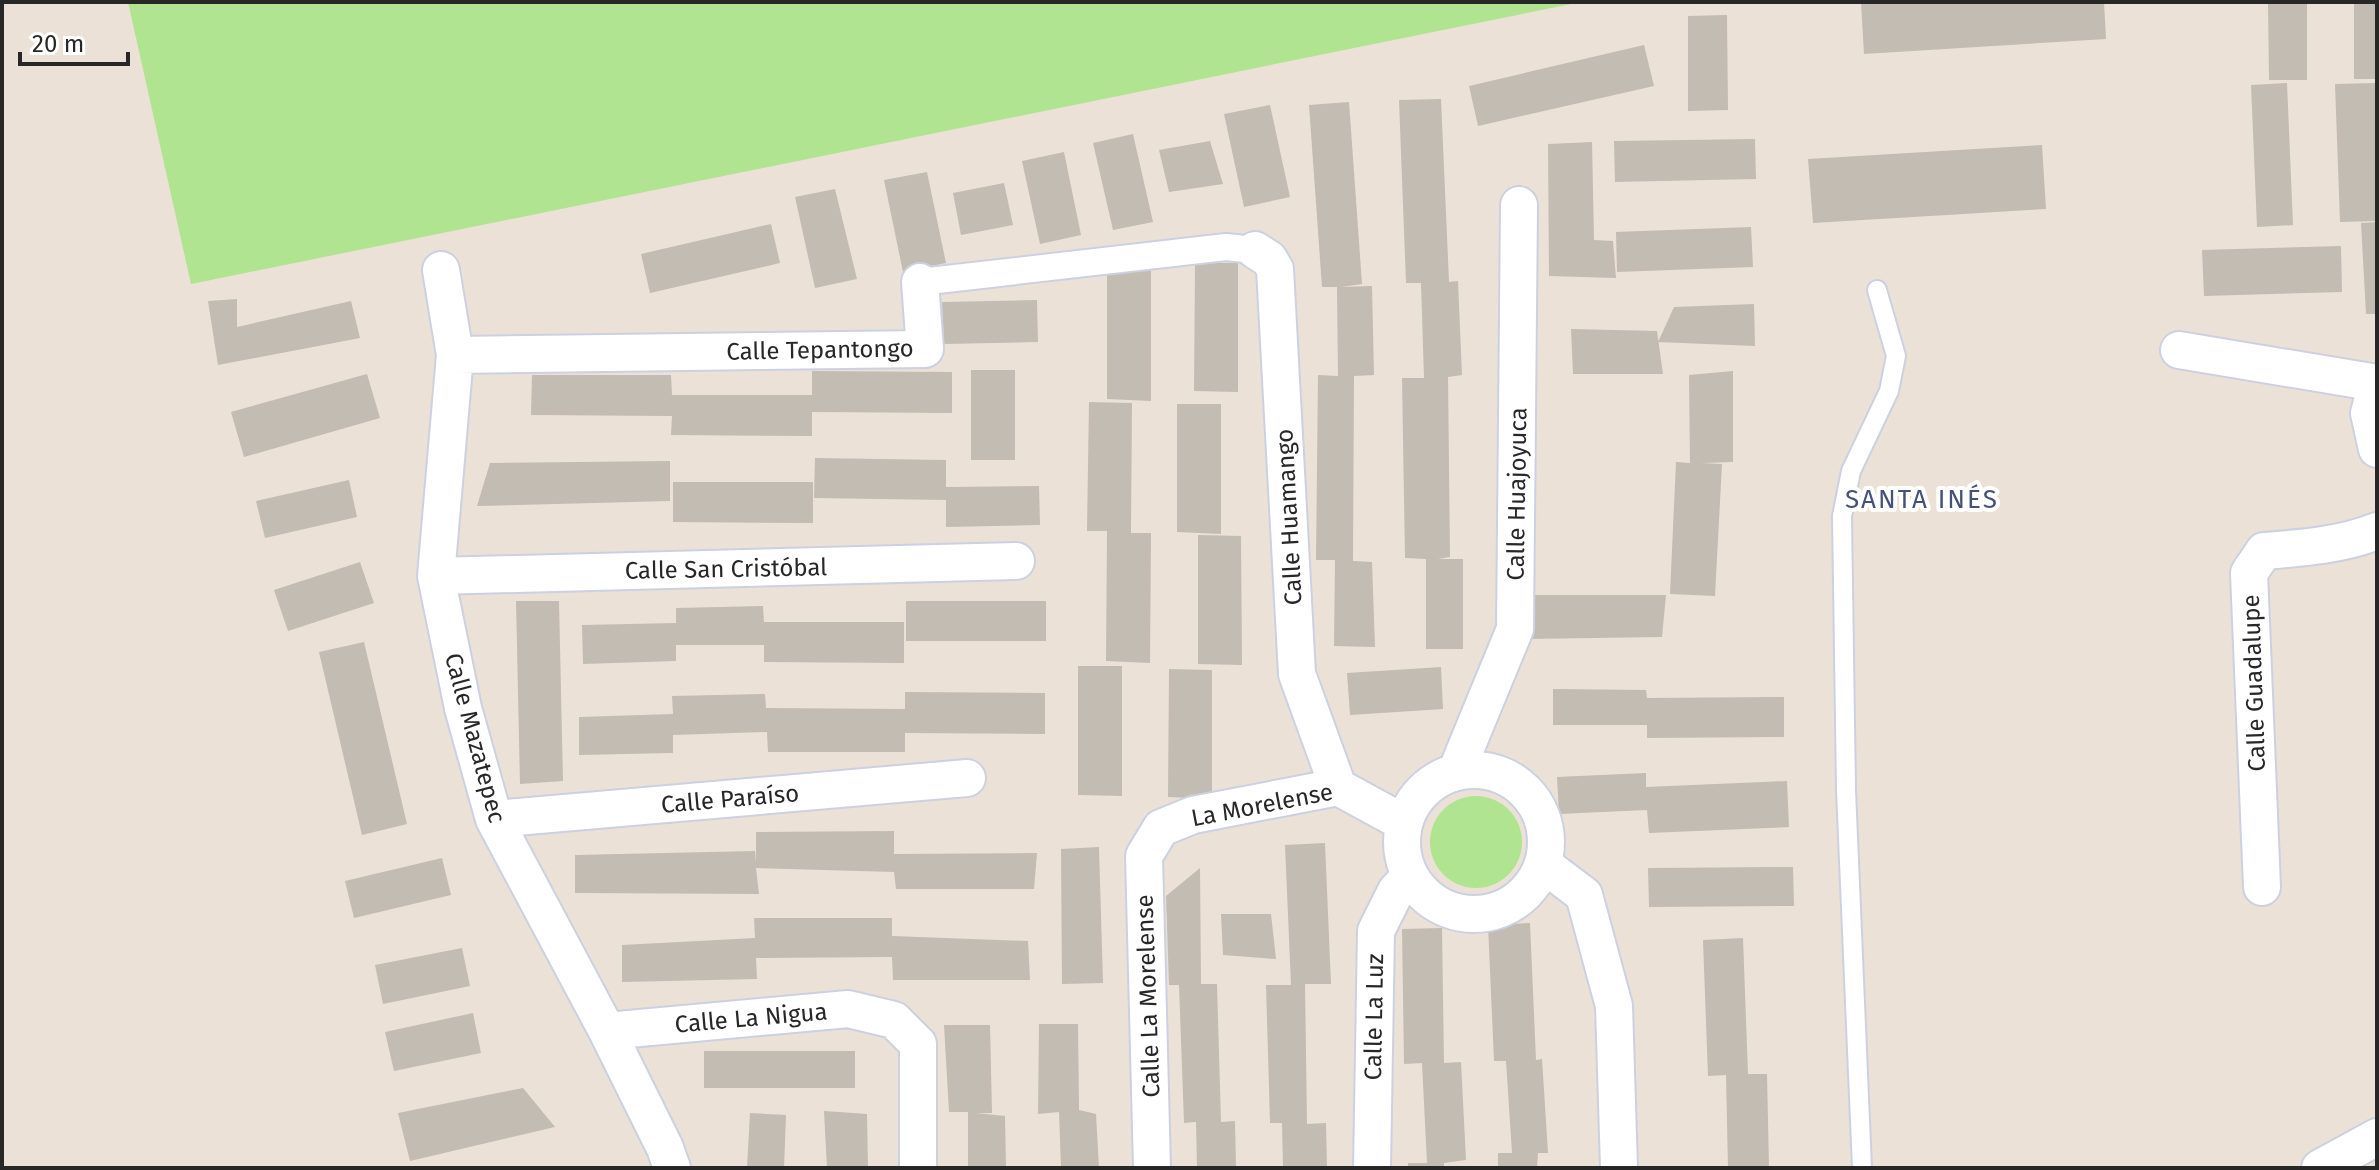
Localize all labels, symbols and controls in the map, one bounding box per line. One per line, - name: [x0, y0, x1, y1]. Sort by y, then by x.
- scale bar: [20, 16, 128, 66]
- text: 20 m: [32, 30, 84, 58]
- street label: Calle Tepantongo: [726, 334, 914, 366]
- street label: Calle Huajoyuca: [1501, 407, 1533, 581]
- street label: Calle Huamango: [1270, 428, 1308, 606]
- district label: SANTA INÉS: [1845, 484, 1999, 515]
- street label: Calle San Cristóbal: [625, 553, 827, 585]
- street label: Calle Guadalupe: [2237, 594, 2271, 772]
- street label: Calle Mazatepec: [439, 650, 511, 826]
- street label: La Morelense: [1189, 778, 1335, 832]
- street label: Calle Paraíso: [660, 779, 800, 819]
- street label: Calle La Morelense: [1130, 894, 1166, 1098]
- street label: Calle La Luz: [1359, 953, 1389, 1081]
- street label: Calle La Nigua: [674, 997, 828, 1039]

